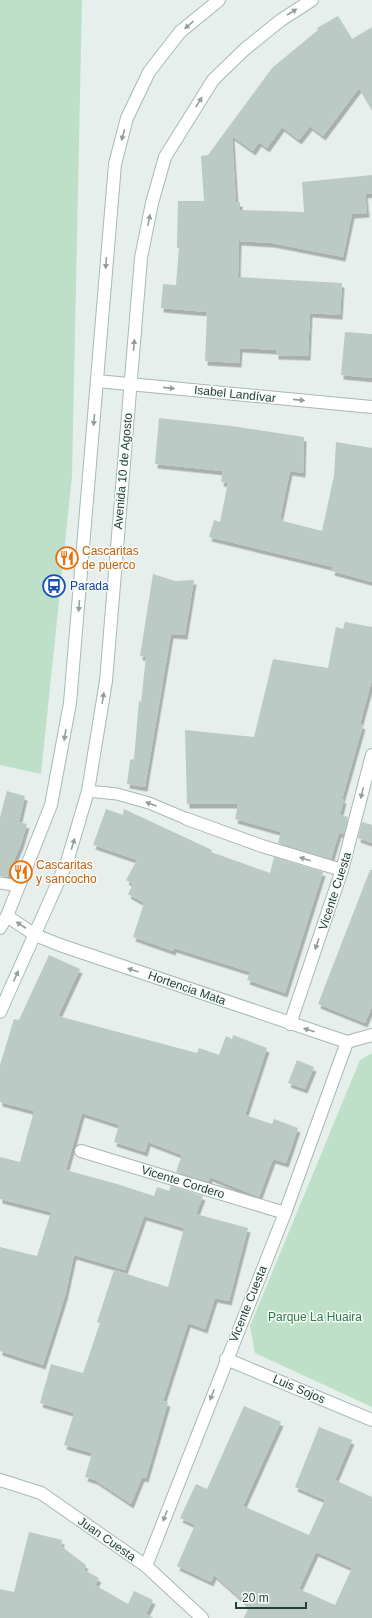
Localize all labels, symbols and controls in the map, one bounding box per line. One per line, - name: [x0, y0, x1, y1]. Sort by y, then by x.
- one-way arrow: [286, 9, 298, 16]
- one-way arrow: [184, 21, 194, 30]
- one-way arrow: [196, 96, 203, 108]
- one-way arrow: [119, 129, 125, 141]
- one-way arrow: [146, 214, 152, 226]
- one-way arrow: [102, 257, 109, 269]
- one-way arrow: [130, 339, 137, 351]
- street label: Isabel Landívar: [193, 383, 277, 405]
- one-way arrow: [163, 384, 175, 391]
- one-way arrow: [293, 397, 305, 404]
- street label: Avenida 10 de Agosto: [111, 412, 135, 530]
- one-way arrow: [90, 414, 97, 426]
- place label: Cascaritas de puerco: [82, 544, 139, 572]
- restaurant icon: Cascaritas de puerco: [54, 545, 80, 571]
- bus stop icon: Parada: [41, 573, 67, 599]
- place label: Parada: [70, 579, 109, 593]
- one-way arrow: [76, 600, 82, 612]
- one-way arrow: [101, 691, 107, 704]
- one-way arrow: [62, 729, 68, 741]
- one-way arrow: [359, 787, 365, 799]
- one-way arrow: [145, 801, 157, 807]
- one-way arrow: [70, 838, 76, 850]
- street label: Vicente Cuesta: [316, 850, 354, 932]
- one-way arrow: [299, 856, 311, 862]
- place label: Cascaritas y sancocho: [36, 858, 97, 886]
- restaurant icon: Cascaritas y sancocho: [8, 859, 34, 885]
- one-way arrow: [15, 922, 27, 929]
- one-way arrow: [314, 939, 320, 951]
- one-way arrow: [127, 967, 139, 973]
- street label: Hortencia Mata: [146, 968, 228, 1008]
- one-way arrow: [13, 970, 19, 982]
- one-way arrow: [303, 1027, 315, 1033]
- street label: Vicente Cordero: [140, 1163, 227, 1201]
- street label: Vicente Cuesta: [226, 1263, 270, 1344]
- park label: Parque La Huaira: [268, 1310, 362, 1324]
- street label: Luis Sojos: [271, 1372, 327, 1406]
- one-way arrow: [209, 1389, 215, 1401]
- one-way arrow: [162, 1511, 168, 1523]
- street label: Juan Cuesta: [75, 1514, 139, 1564]
- scale bar: [236, 1584, 306, 1610]
- text: 20 m: [242, 1591, 269, 1605]

